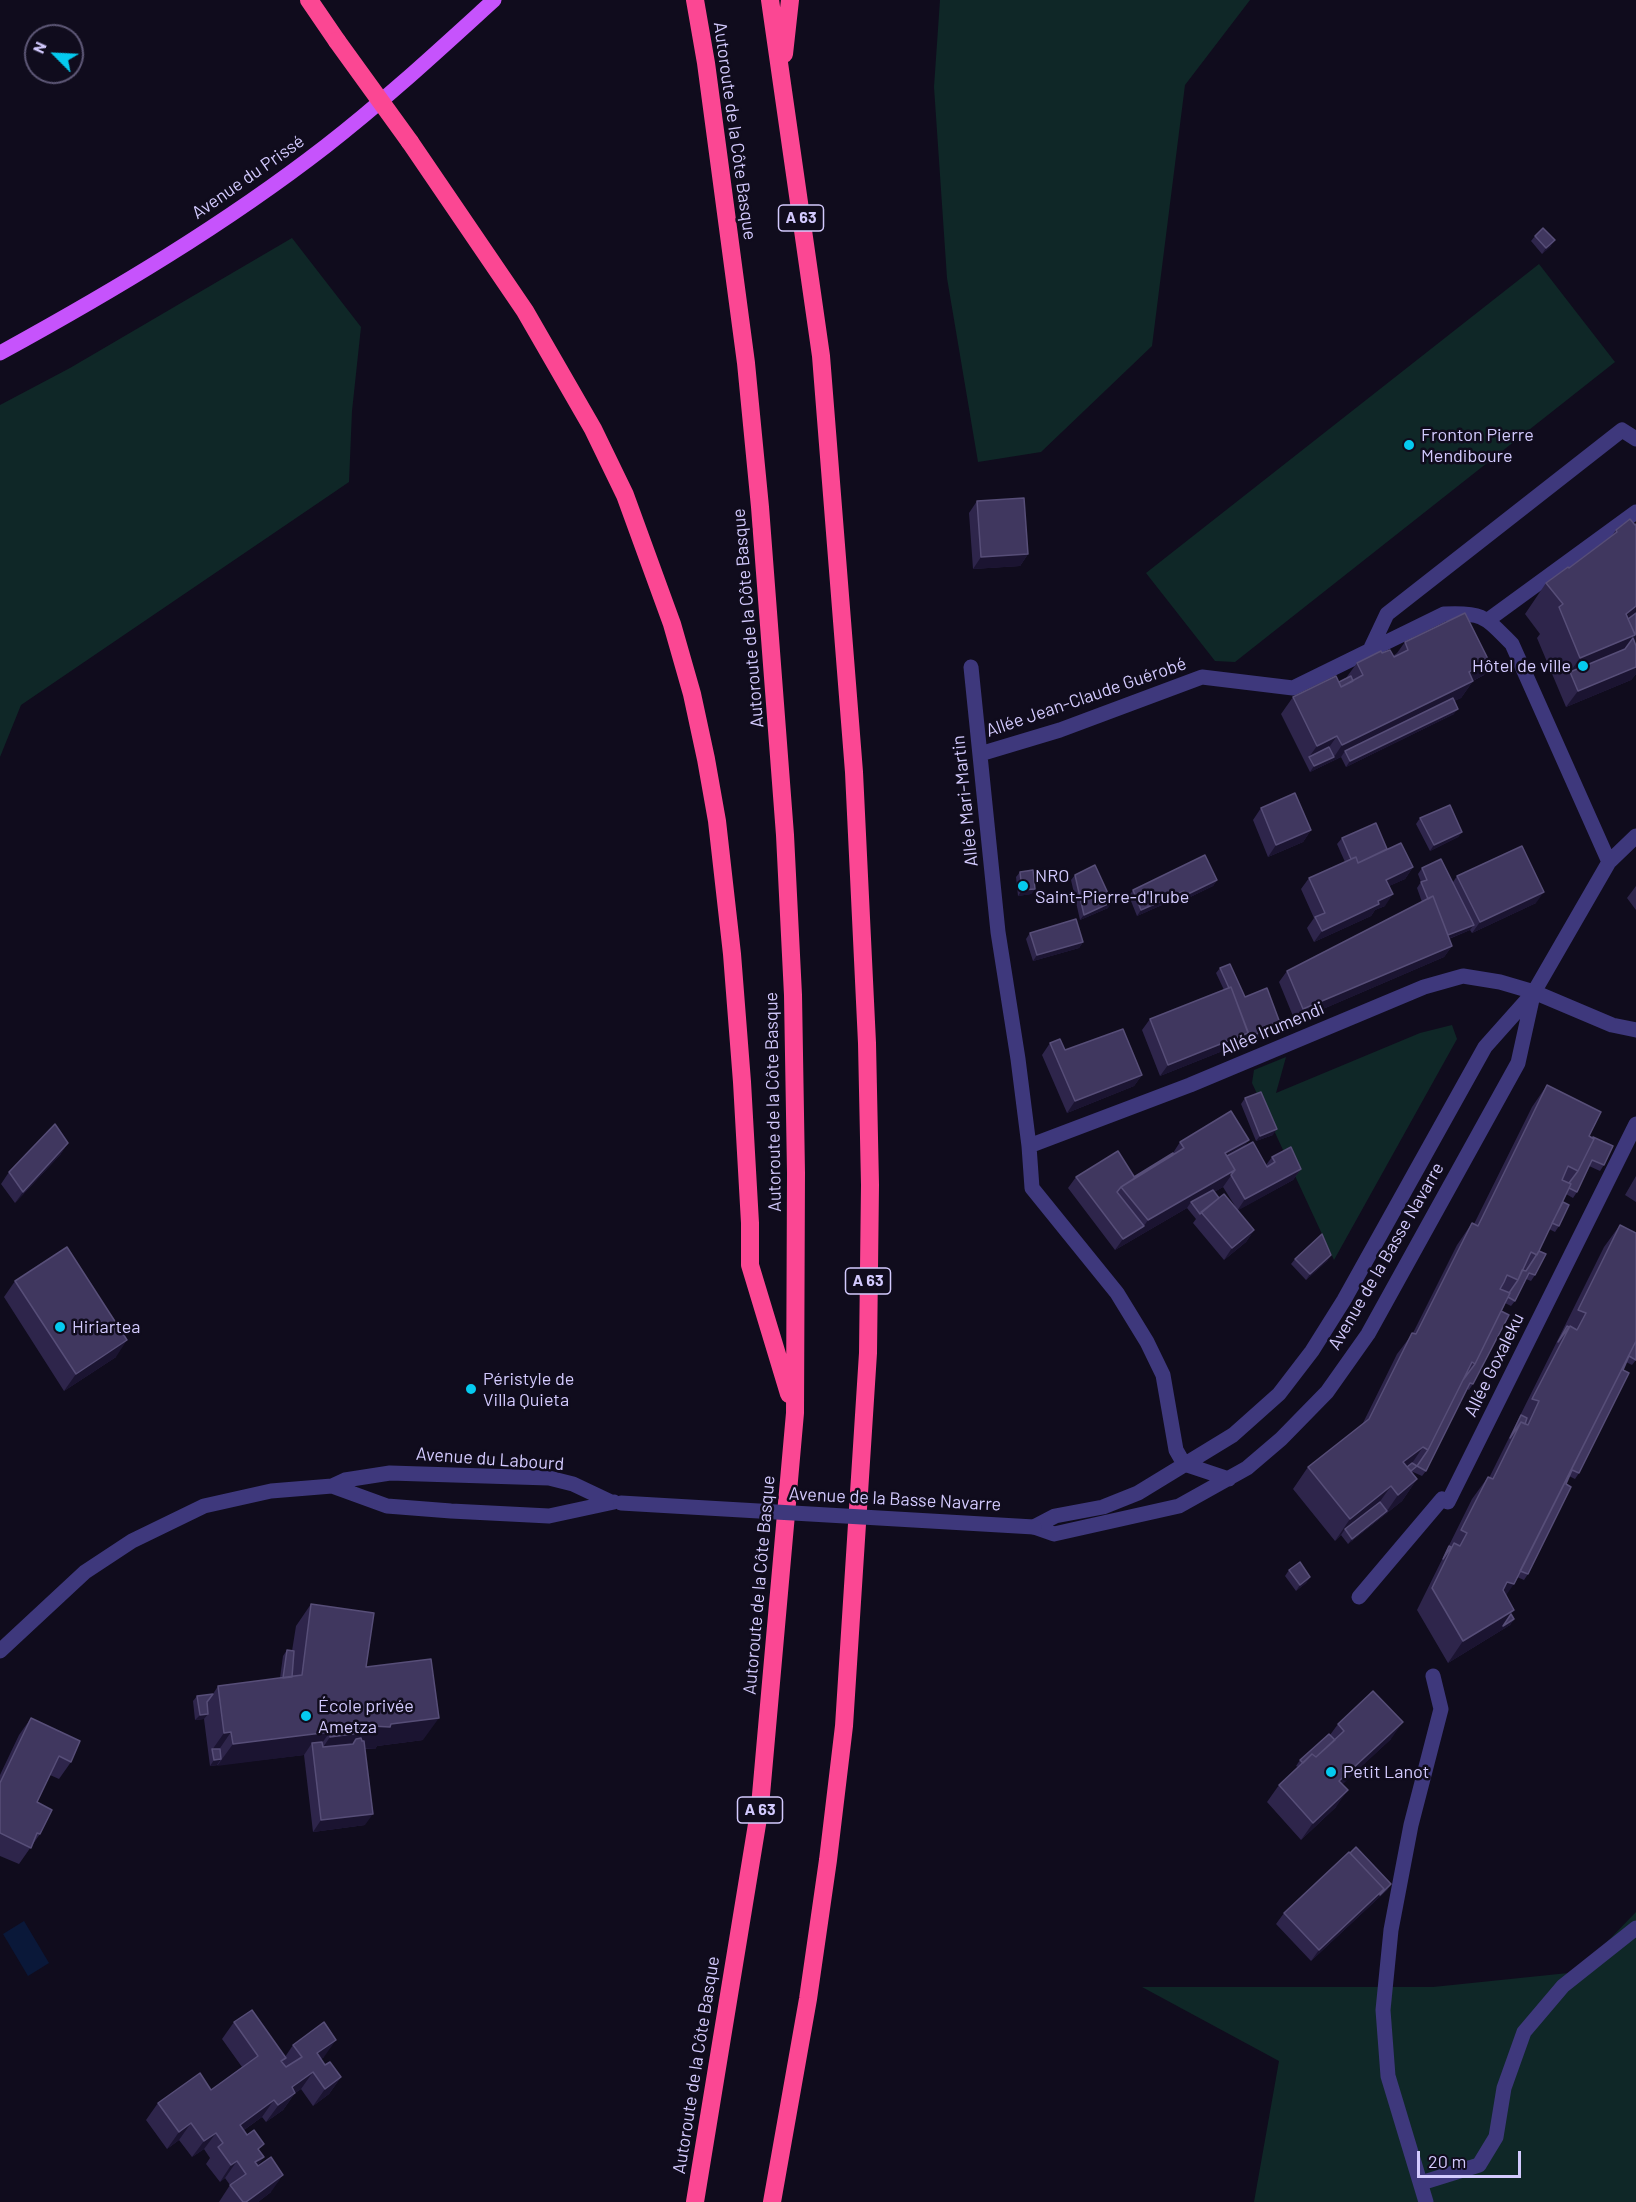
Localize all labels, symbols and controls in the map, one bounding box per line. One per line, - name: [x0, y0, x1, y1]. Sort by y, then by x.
- street label: Autoroute de la Côte Basque: [709, 20, 761, 242]
- north arrow: [24, 24, 84, 84]
- text: N: [28, 39, 50, 56]
- street label: Avenue du Prissé: [188, 130, 308, 224]
- road number: A 63: [778, 205, 824, 231]
- place label: Fronton Pierre Mendiboure: [1421, 424, 1534, 466]
- marker: Fronton Pierre Mendiboure: [1402, 438, 1416, 452]
- street label: Autoroute de la Côte Basque: [728, 507, 768, 729]
- street label: Allée Jean-Claude Guérobé: [983, 653, 1189, 741]
- place label: Hôtel de ville: [1472, 655, 1571, 677]
- marker: Hôtel de ville: [1576, 659, 1590, 673]
- street label: Allée Mari-Martin: [947, 734, 983, 868]
- place label: NRO Saint-Pierre-d'Irube: [1035, 865, 1189, 908]
- marker: NRO Saint-Pierre-d'Irube: [1016, 879, 1030, 893]
- street label: Autoroute de la Côte Basque: [760, 992, 786, 1212]
- street label: Allée Irumendi: [1217, 997, 1327, 1061]
- street label: Avenue de la Basse Navarre: [1323, 1158, 1449, 1354]
- road number: A 63: [846, 1268, 890, 1294]
- street label: Allée Goxaleku: [1460, 1310, 1528, 1420]
- place label: Hiriartea: [72, 1316, 140, 1338]
- marker: Hiriartea: [53, 1320, 67, 1334]
- place label: Péristyle de Villa Quieta: [483, 1368, 574, 1410]
- marker: Péristyle de Villa Quieta: [464, 1382, 478, 1396]
- street label: Avenue du Labourd: [415, 1443, 565, 1475]
- street label: Autoroute de la Côte Basque: [739, 1474, 779, 1696]
- street label: Avenue de la Basse Navarre: [788, 1483, 1002, 1515]
- place label: École privée Ametza: [318, 1695, 414, 1738]
- marker: École privée Ametza: [299, 1709, 313, 1723]
- place label: Petit Lanot: [1343, 1761, 1429, 1783]
- marker: Petit Lanot: [1324, 1765, 1338, 1779]
- road number: A 63: [738, 1797, 783, 1823]
- street label: Autoroute de la Côte Basque: [668, 1955, 724, 2175]
- scale bar: [1420, 2139, 1524, 2177]
- text: 20 m: [1428, 2150, 1466, 2172]

